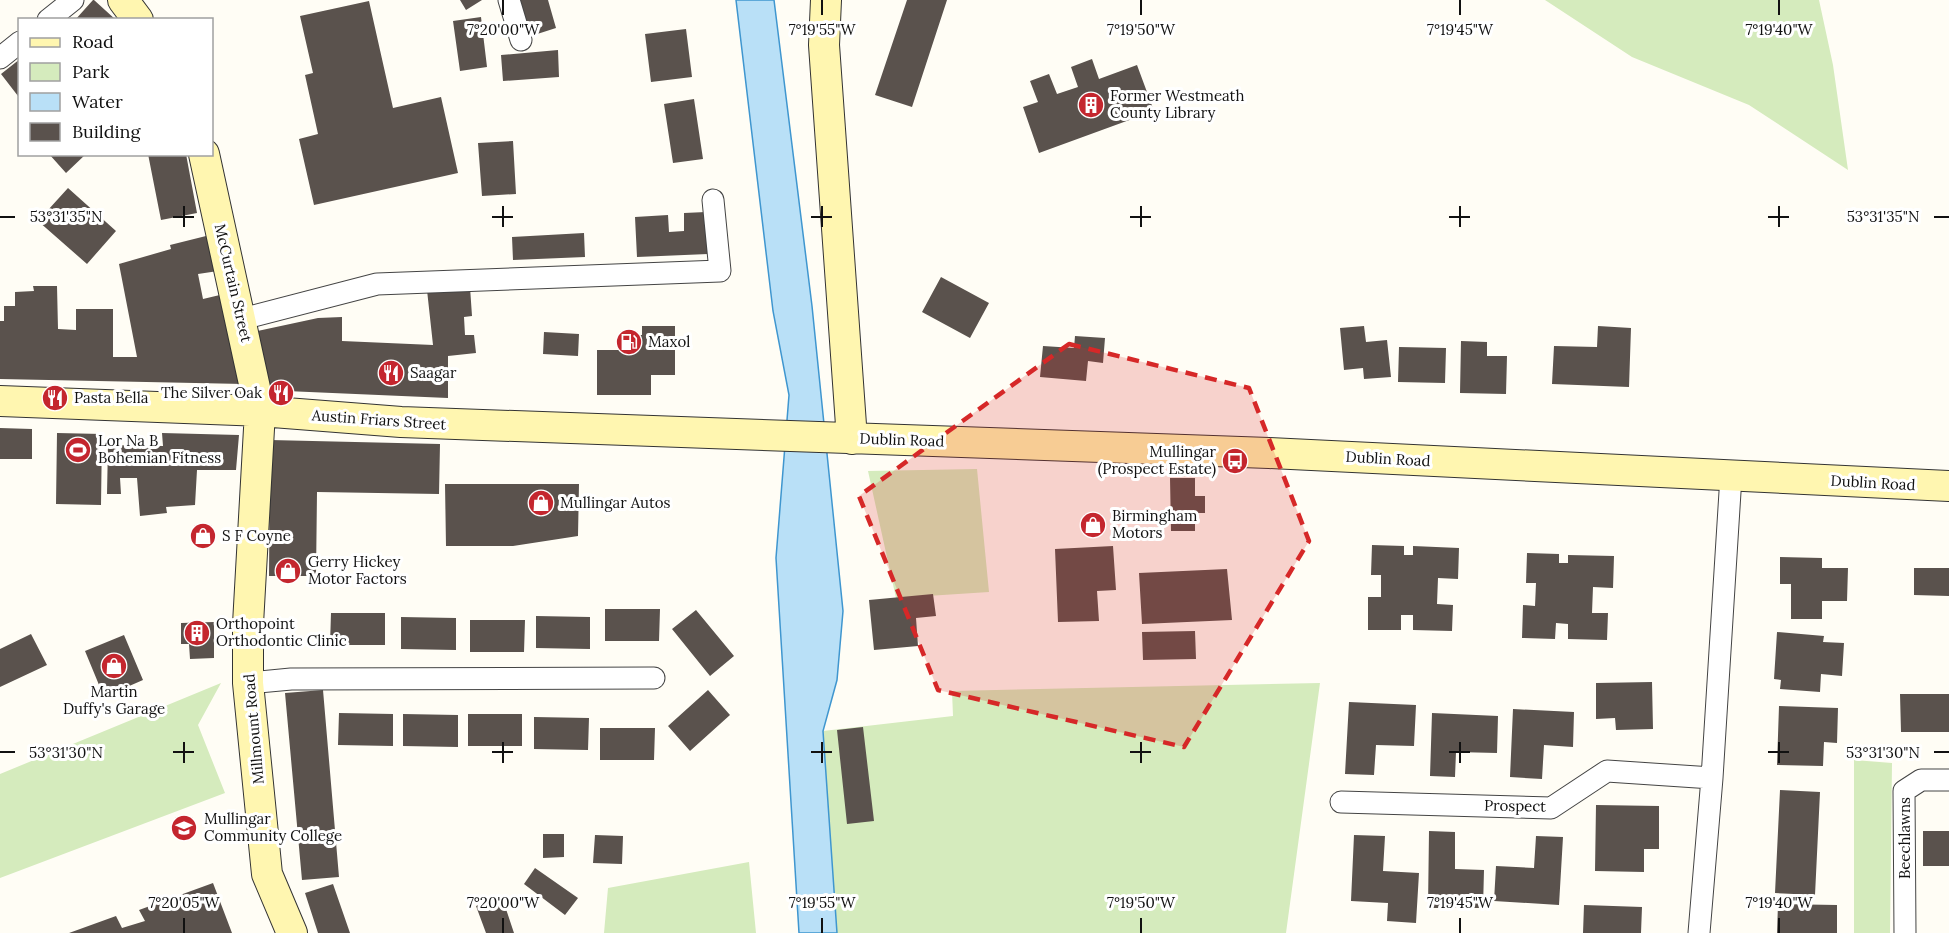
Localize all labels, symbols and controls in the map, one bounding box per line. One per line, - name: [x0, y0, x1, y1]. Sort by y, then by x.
- legend: [18, 18, 213, 156]
- text: 7°20'00"W: [467, 20, 540, 39]
- text: 7°19'55"W: [789, 20, 856, 39]
- text: 7°19'50"W: [1107, 20, 1176, 39]
- text: 7°19'45"W: [1427, 20, 1494, 39]
- text: 7°19'40"W: [1745, 20, 1814, 39]
- text: Road: [72, 30, 114, 53]
- text: Park: [72, 60, 110, 83]
- place label: Former Westmeath County Library: [1110, 86, 1244, 122]
- text: Water: [72, 90, 123, 113]
- building icon: Former Westmeath County Library: [1076, 90, 1106, 120]
- text: Building: [72, 120, 142, 143]
- text: 53°31'35"N: [30, 207, 102, 226]
- text: 53°31'35"N: [1847, 207, 1919, 226]
- street label: McCurtain Street: [211, 222, 256, 344]
- fuel station icon: Maxol: [614, 327, 644, 357]
- place label: Maxol: [648, 332, 690, 351]
- restaurant icon: Saagar: [376, 358, 406, 388]
- place label: Saagar: [410, 363, 457, 382]
- restaurant icon: The Silver Oak: [266, 378, 296, 408]
- restaurant icon: Pasta Bella: [40, 383, 70, 413]
- place label: The Silver Oak: [161, 383, 262, 402]
- place label: Pasta Bella: [74, 388, 149, 407]
- street label: Austin Friars Street: [310, 405, 447, 434]
- street label: Dublin Road: [859, 429, 945, 450]
- place label: Lor Na B Bohemian Fitness: [98, 431, 221, 467]
- sports icon: Lor Na B Bohemian Fitness: [63, 435, 93, 465]
- place label: Mullingar (Prospect Estate): [1098, 442, 1216, 479]
- bus stop icon: Mullingar (Prospect Estate): [1220, 446, 1250, 476]
- street label: Dublin Road: [1345, 447, 1431, 470]
- street label: Dublin Road: [1830, 471, 1916, 494]
- shop icon: Mullingar Autos: [526, 488, 556, 518]
- place label: Mullingar Autos: [560, 493, 671, 512]
- place label: Birmingham Motors: [1112, 506, 1197, 542]
- shop icon: Birmingham Motors: [1078, 510, 1108, 540]
- shop icon: S F Coyne: [188, 521, 218, 551]
- place label: S F Coyne: [222, 526, 291, 545]
- place label: Gerry Hickey Motor Factors: [308, 552, 407, 588]
- shop icon: Gerry Hickey Motor Factors: [273, 556, 303, 586]
- place label: Orthopoint Orthodontic Clinic: [216, 614, 347, 650]
- building icon: Orthopoint Orthodontic Clinic: [182, 618, 212, 648]
- shop icon: Martin Duffy's Garage: [99, 651, 129, 681]
- street label: Millmount Road: [239, 673, 268, 785]
- place label: Martin Duffy's Garage: [63, 682, 165, 718]
- text: 53°31'30"N: [29, 743, 103, 762]
- text: 53°31'30"N: [1846, 743, 1920, 762]
- street label: Prospect: [1484, 795, 1546, 816]
- street label: Beechlawns: [1895, 797, 1914, 879]
- place label: Mullingar Community College: [204, 809, 342, 845]
- school or university icon: Mullingar Community College: [169, 813, 199, 843]
- text: 7°20'05"W: [148, 893, 221, 912]
- text: 7°20'00"W: [467, 893, 540, 912]
- text: 7°19'55"W: [789, 893, 856, 912]
- text: 7°19'50"W: [1107, 893, 1176, 912]
- text: 7°19'45"W: [1427, 893, 1494, 912]
- text: 7°19'40"W: [1745, 893, 1814, 912]

